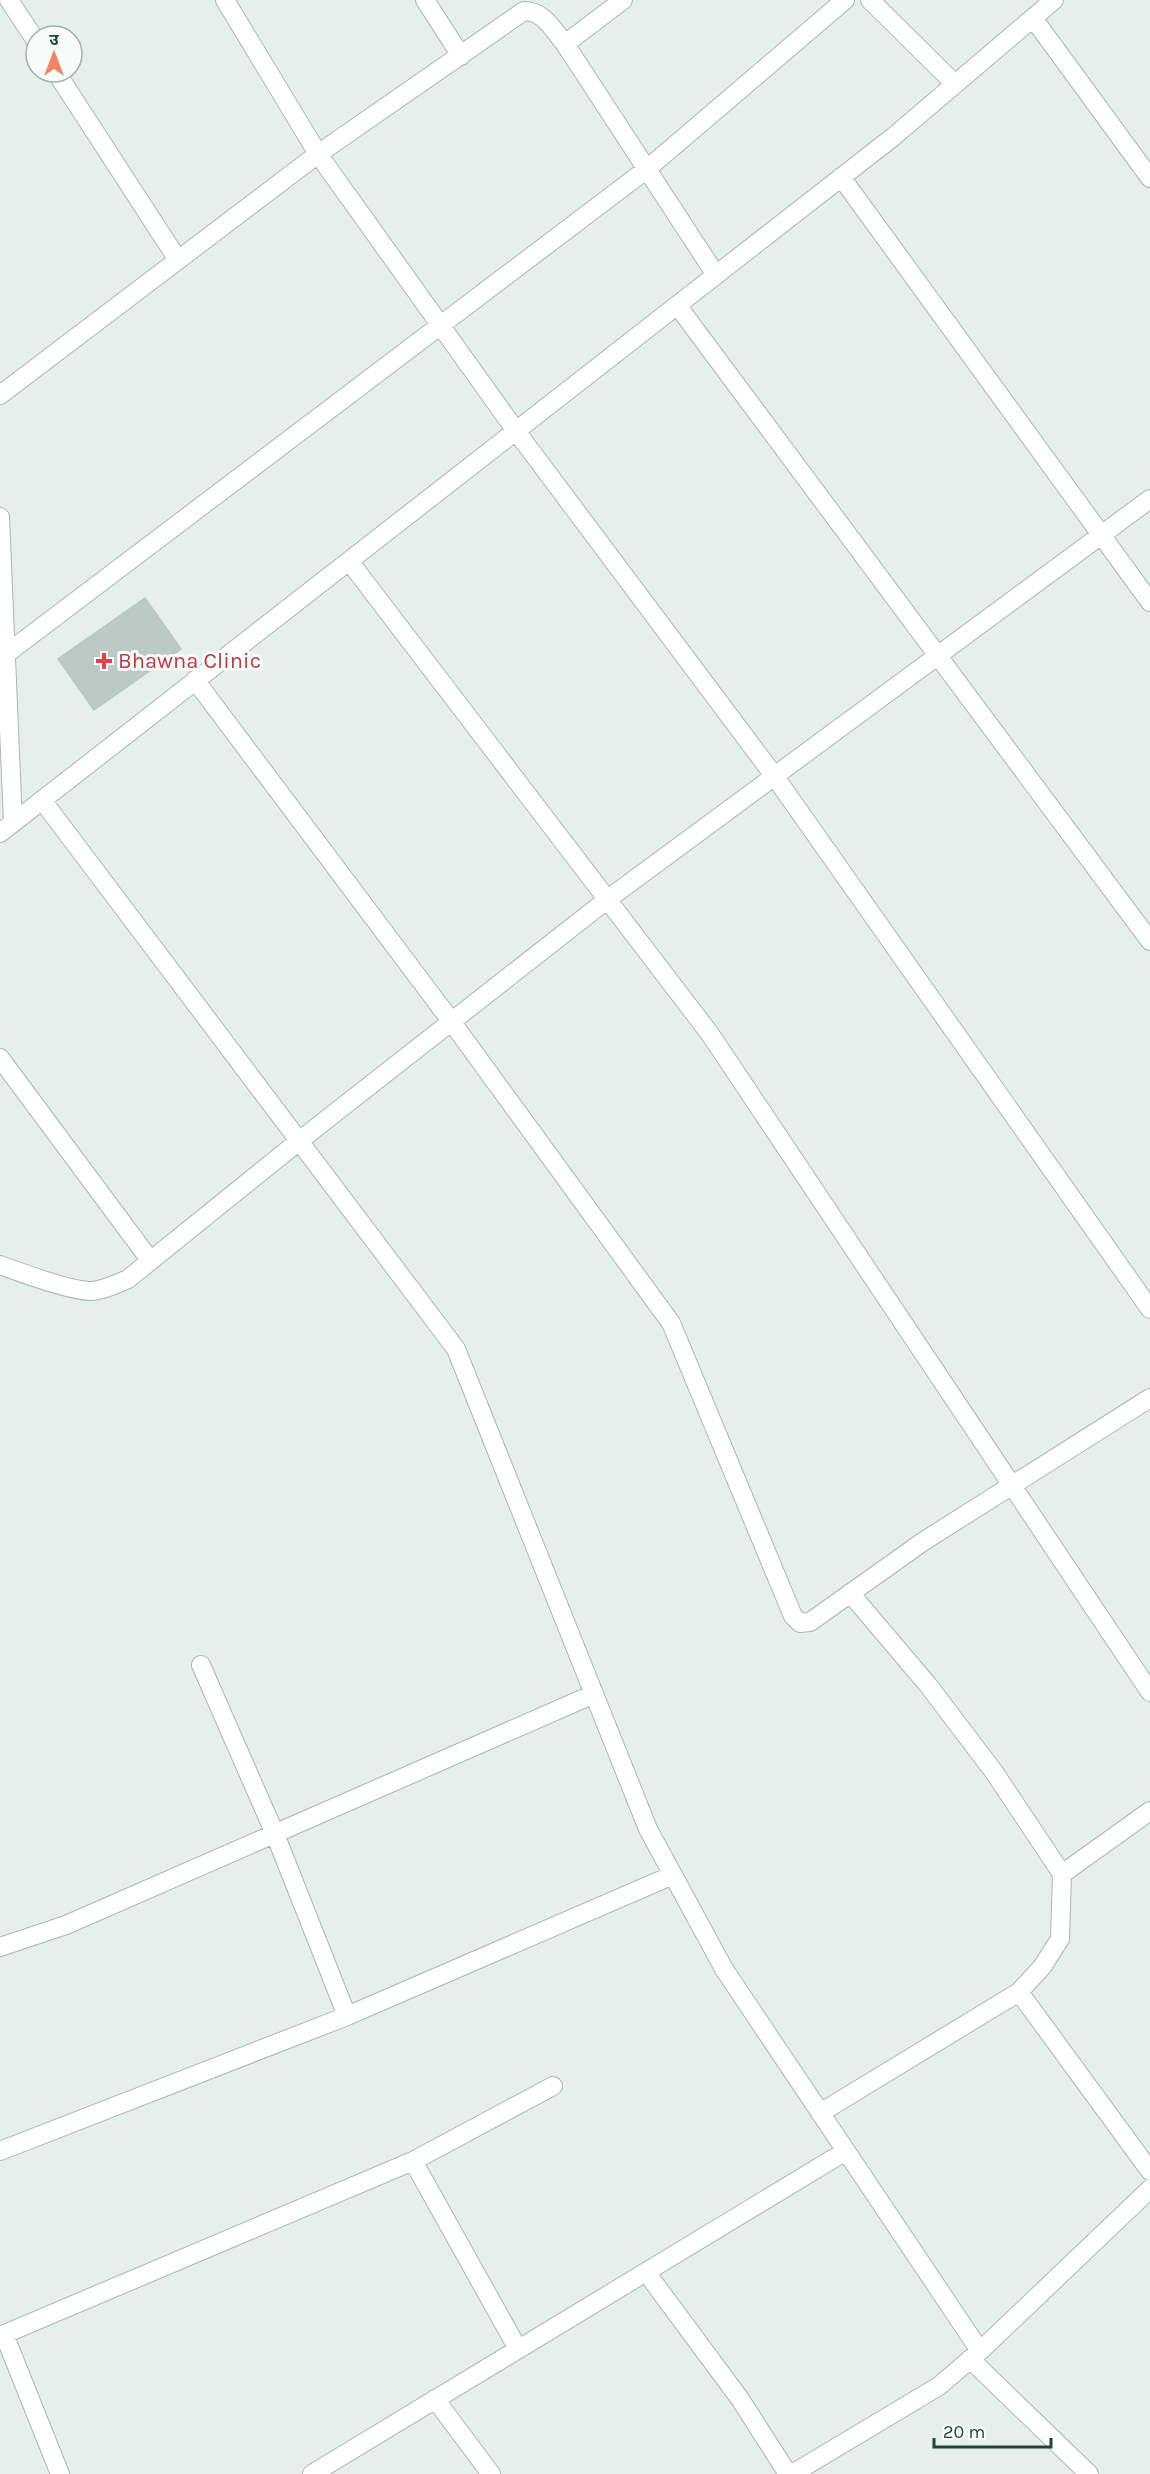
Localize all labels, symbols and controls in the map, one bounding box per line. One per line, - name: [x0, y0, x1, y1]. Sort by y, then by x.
- north arrow: [24, 24, 84, 84]
- text: उ: [49, 30, 59, 49]
- place label: Bhawna Clinic: [118, 648, 261, 674]
- marker: Bhawna Clinic: [95, 652, 113, 670]
- scale bar: [934, 2411, 1051, 2449]
- text: 20 m: [943, 2421, 985, 2443]

